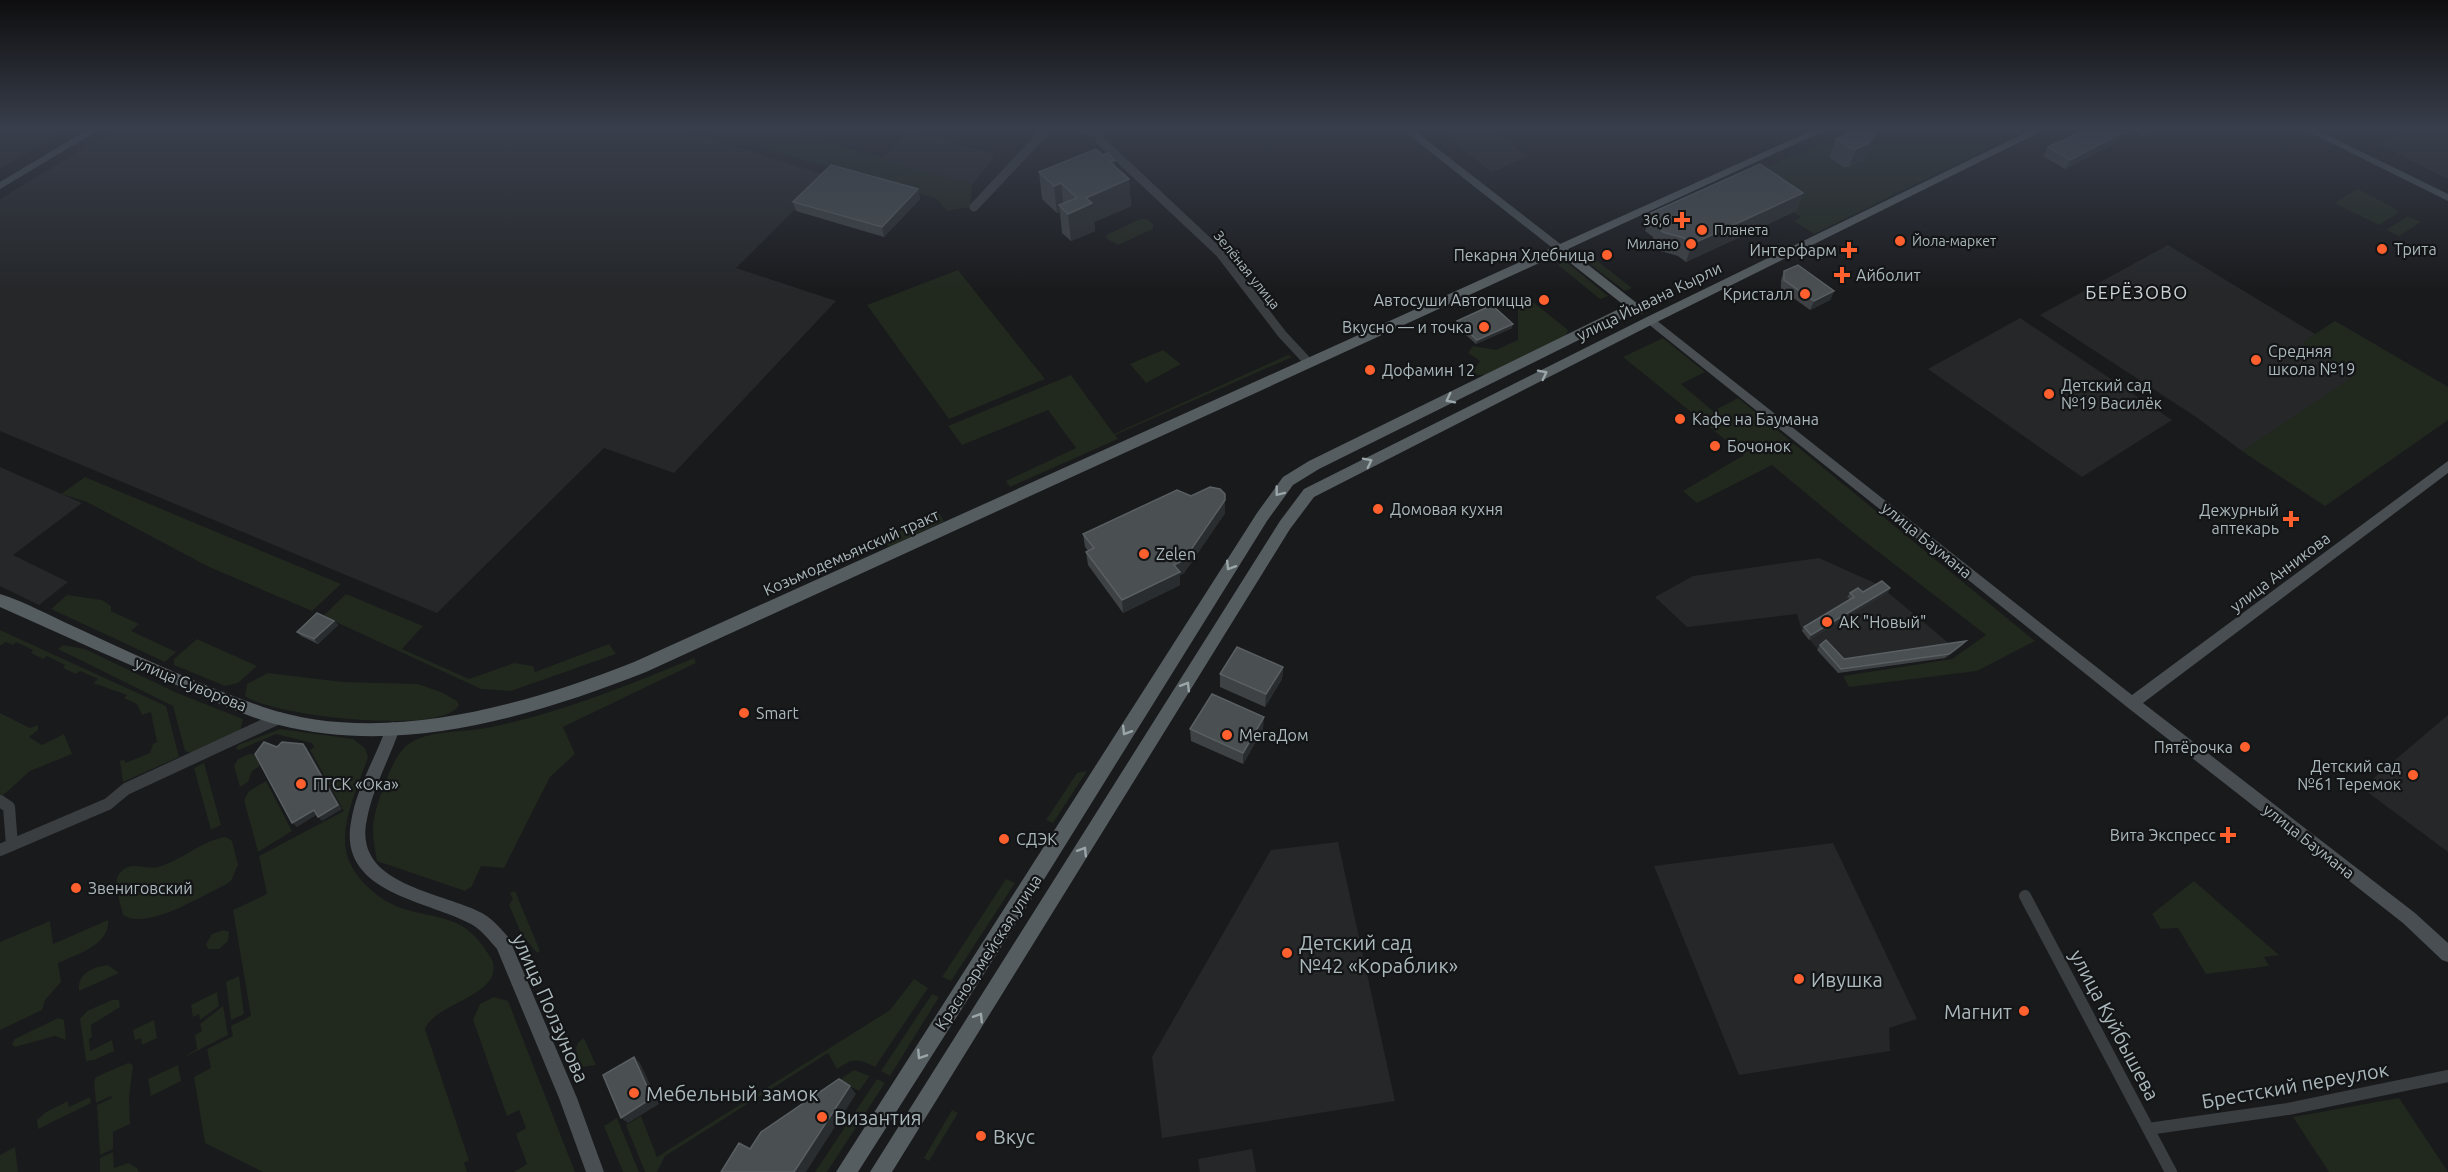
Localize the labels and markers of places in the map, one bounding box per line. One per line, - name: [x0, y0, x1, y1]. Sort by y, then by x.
- place label: 36,6: [1643, 212, 1670, 228]
- marker: 36,6: [1675, 213, 1689, 227]
- place label: Планета: [1714, 222, 1768, 238]
- marker: Планета: [1695, 223, 1709, 237]
- place label: Йола-маркет: [1912, 232, 1996, 249]
- marker: Йола-маркет: [1893, 234, 1907, 248]
- place label: Милано: [1627, 236, 1679, 252]
- marker: Милано: [1684, 237, 1698, 251]
- place label: Трита: [2394, 240, 2437, 258]
- place label: Интерфарм: [1750, 241, 1837, 259]
- marker: Трита: [2375, 242, 2389, 256]
- marker: Интерфарм: [1842, 243, 1856, 257]
- place label: Пекарня Хлебница: [1454, 246, 1595, 264]
- marker: Пекарня Хлебница: [1600, 248, 1614, 262]
- marker: Айболит: [1833, 266, 1851, 284]
- place label: Айболит: [1856, 266, 1921, 284]
- place label: Кристалл: [1723, 285, 1793, 303]
- marker: Кристалл: [1798, 287, 1812, 301]
- place label: Автосуши Автопицца: [1374, 291, 1532, 309]
- marker: Автосуши Автопицца: [1537, 293, 1551, 307]
- place label: Вкусно — и точка: [1342, 318, 1472, 336]
- marker: Вкусно — и точка: [1477, 320, 1491, 334]
- place label: Средняя школа №19: [2268, 342, 2355, 378]
- marker: Средняя школа №19: [2249, 353, 2263, 367]
- place label: Дофамин 12: [1382, 361, 1475, 379]
- marker: Дофамин 12: [1363, 363, 1377, 377]
- place label: Детский сад №19 Василёк: [2061, 376, 2162, 412]
- marker: Детский сад №19 Василёк: [2042, 387, 2056, 401]
- place label: Кафе на Баумана: [1692, 410, 1819, 428]
- marker: Кафе на Баумана: [1673, 412, 1687, 426]
- place label: Бочонок: [1727, 437, 1791, 455]
- marker: Бочонок: [1708, 439, 1722, 453]
- place label: Домовая кухня: [1390, 500, 1503, 518]
- place label: Дежурный аптекарь: [2199, 501, 2279, 537]
- marker: Домовая кухня: [1371, 502, 1385, 516]
- marker: Дежурный аптекарь: [2284, 512, 2298, 526]
- place label: Zelen: [1156, 545, 1196, 563]
- marker: Zelen: [1137, 547, 1151, 561]
- place label: АК "Новый": [1839, 613, 1926, 631]
- marker: АК "Новый": [1820, 615, 1834, 629]
- place label: Smart: [756, 704, 799, 722]
- marker: Smart: [737, 706, 751, 720]
- place label: МегаДом: [1239, 726, 1309, 744]
- marker: МегаДом: [1220, 728, 1234, 742]
- place label: Пятёрочка: [2154, 738, 2233, 756]
- marker: Пятёрочка: [2238, 740, 2252, 754]
- place label: Детский сад №61 Теремок: [2297, 757, 2401, 793]
- marker: Детский сад №61 Теремок: [2406, 768, 2420, 782]
- place label: ПГСК «Ока»: [313, 775, 399, 793]
- marker: ПГСК «Ока»: [294, 777, 308, 791]
- place label: Вита Экспресс: [2110, 826, 2217, 844]
- marker: Вита Экспресс: [2221, 828, 2235, 842]
- place label: СДЭК: [1016, 830, 1057, 848]
- marker: СДЭК: [997, 832, 1011, 846]
- place label: Звениговский: [88, 879, 193, 897]
- marker: Звениговский: [69, 881, 83, 895]
- place label: Детский сад №42 «Кораблик»: [1299, 931, 1458, 977]
- marker: Детский сад №42 «Кораблик»: [1280, 946, 1294, 960]
- place label: Ивушка: [1811, 968, 1883, 991]
- marker: Ивушка: [1792, 972, 1806, 986]
- place label: Магнит: [1944, 1000, 2012, 1023]
- marker: Магнит: [2017, 1004, 2031, 1018]
- place label: Мебельный замок: [646, 1082, 819, 1105]
- marker: Мебельный замок: [627, 1086, 641, 1100]
- place label: Византия: [834, 1106, 922, 1129]
- marker: Византия: [815, 1110, 829, 1124]
- place label: Вкус: [993, 1125, 1035, 1148]
- marker: Вкус: [974, 1129, 988, 1143]

